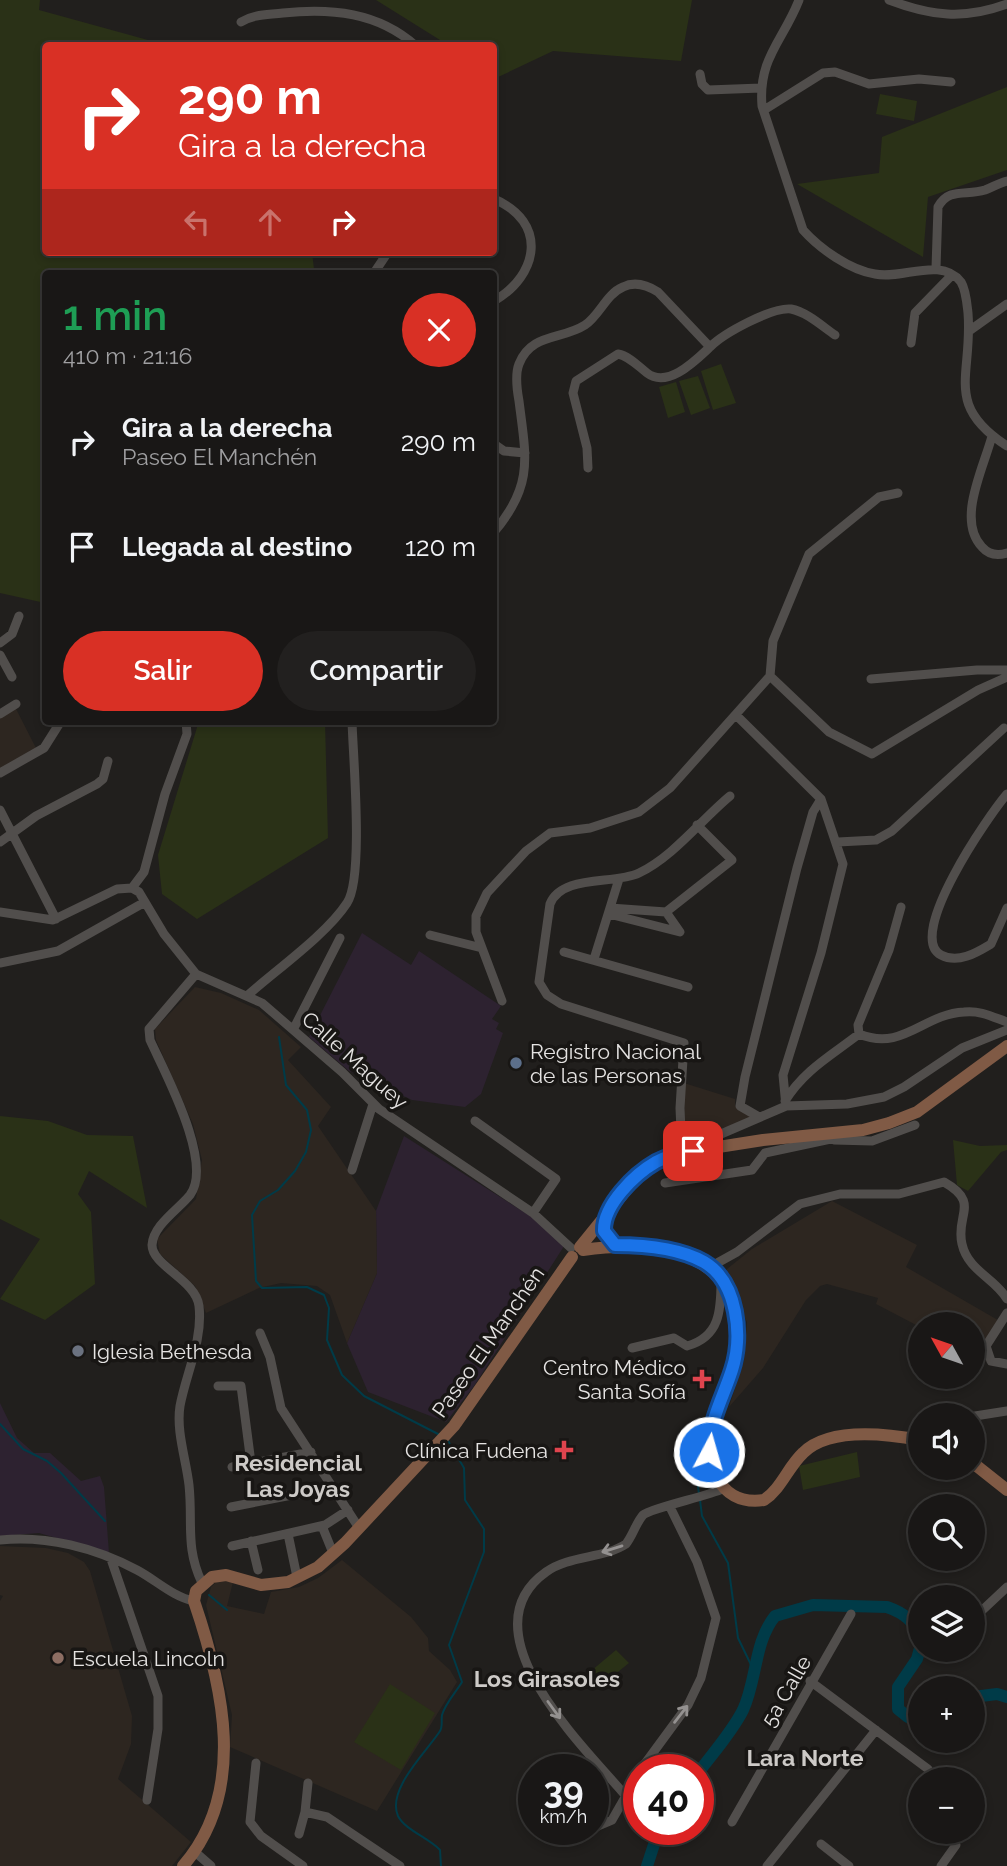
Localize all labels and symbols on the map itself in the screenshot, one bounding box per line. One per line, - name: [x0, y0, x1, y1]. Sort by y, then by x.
- street label: Calle Maguey: [297, 1006, 413, 1114]
- place label: Registro Nacional de las Personas: [530, 1039, 701, 1088]
- marker: Registro Nacional de las Personas: [508, 1055, 524, 1071]
- pin: [663, 1121, 723, 1181]
- street label: Paseo El Manchén: [427, 1262, 549, 1422]
- north arrow: [908, 1312, 985, 1390]
- place label: Iglesia Bethesda: [92, 1339, 252, 1364]
- marker: Iglesia Bethesda: [70, 1343, 86, 1359]
- place label: Centro Médico Santa Sofía: [543, 1355, 686, 1404]
- marker: Centro Médico Santa Sofía: [692, 1369, 712, 1389]
- position arrow: [672, 1415, 746, 1489]
- place label: Clínica Fudena: [405, 1438, 548, 1463]
- marker: Clínica Fudena: [554, 1440, 574, 1460]
- district label: Residencial Las Joyas: [234, 1449, 363, 1502]
- one-way arrow: [602, 1544, 624, 1557]
- place label: Escuela Lincoln: [72, 1646, 225, 1671]
- marker: Escuela Lincoln: [50, 1650, 66, 1666]
- street label: 5a Calle: [756, 1651, 816, 1731]
- district label: Los Girasoles: [474, 1665, 620, 1692]
- one-way arrow: [546, 1701, 561, 1720]
- one-way arrow: [673, 1705, 688, 1723]
- district label: Lara Norte: [747, 1744, 864, 1771]
- speed limit sign: 40: [623, 1754, 714, 1845]

